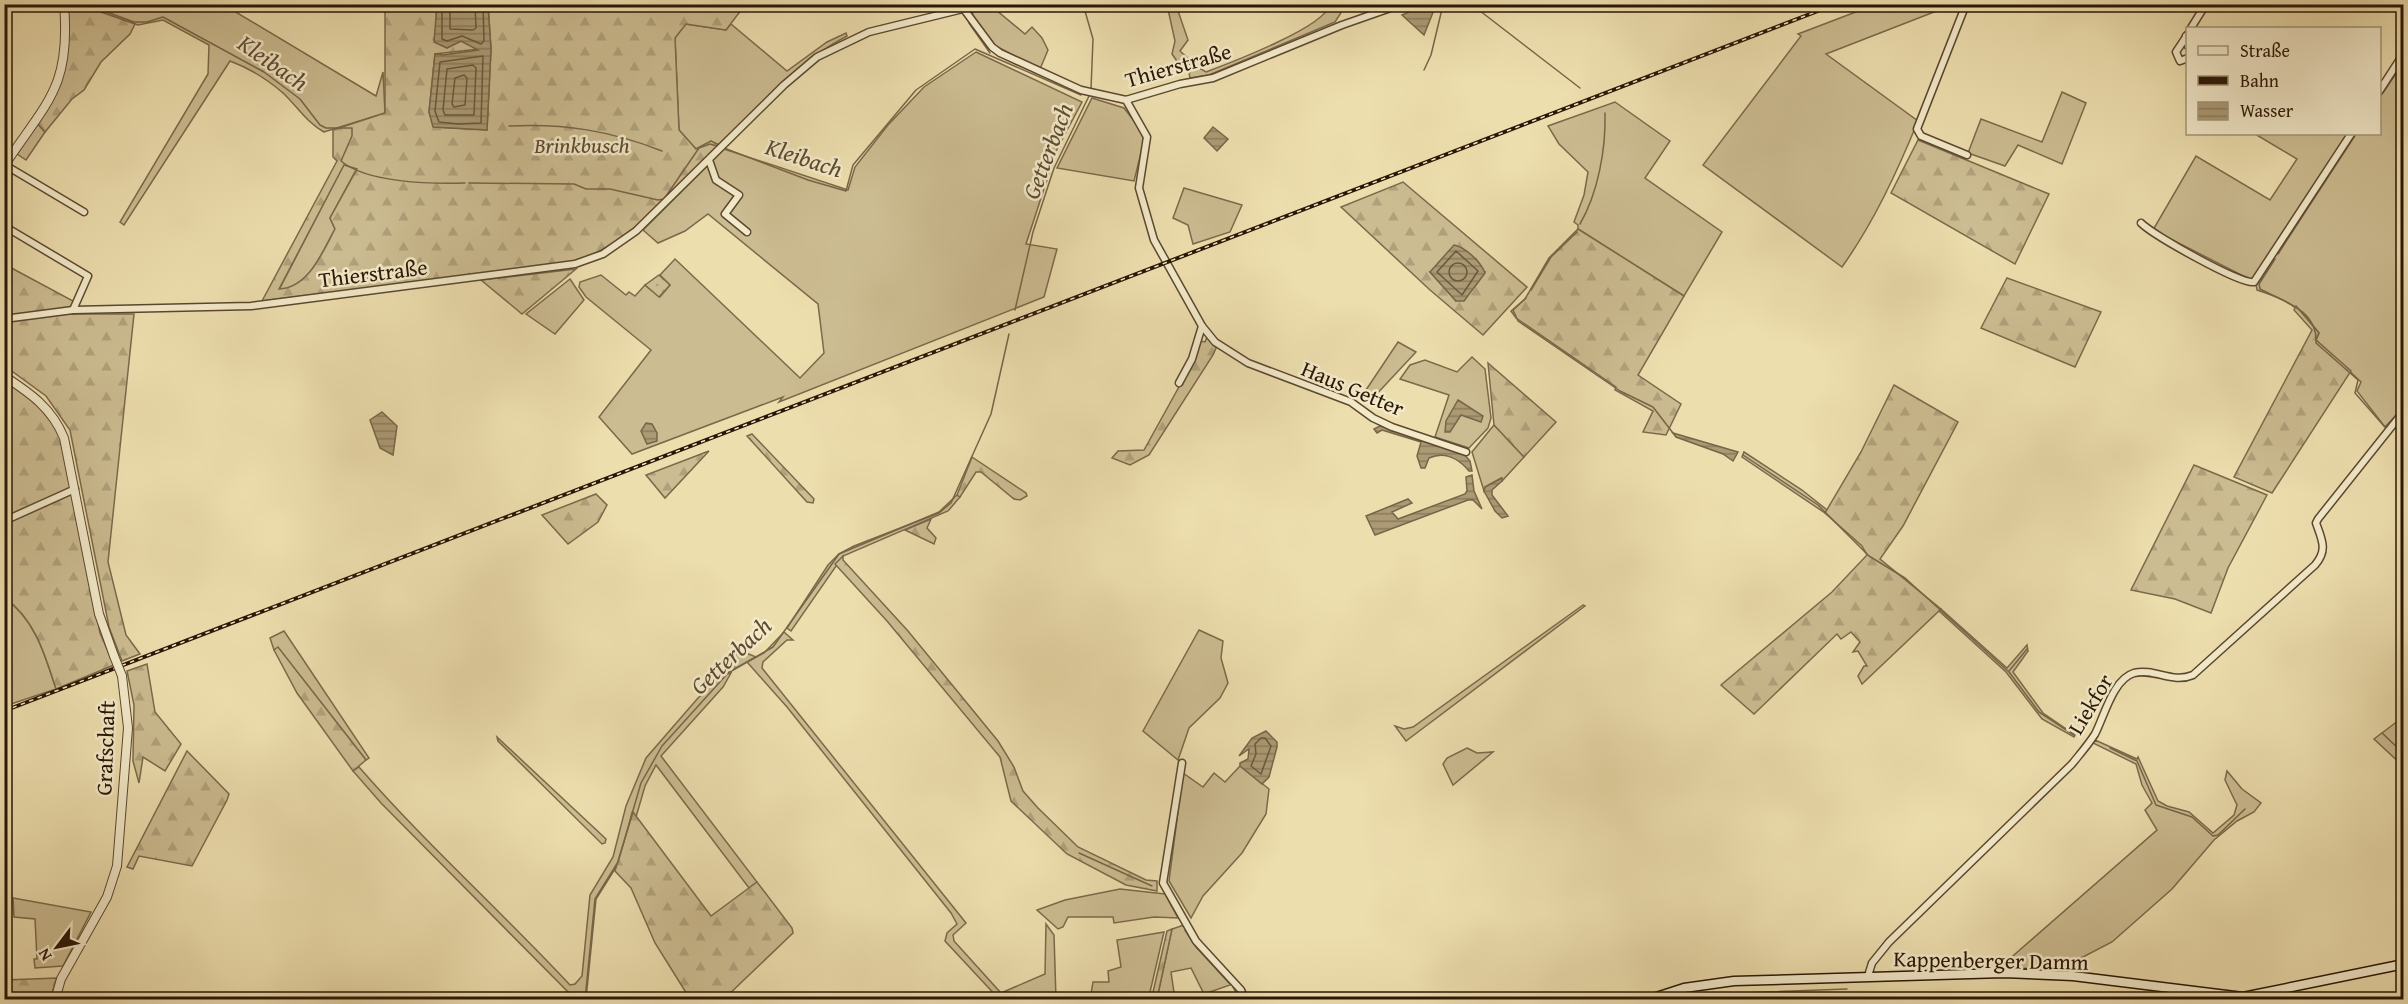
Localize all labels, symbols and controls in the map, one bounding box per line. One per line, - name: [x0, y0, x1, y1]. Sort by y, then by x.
- water label: Kleibach: [230, 25, 316, 100]
- legend: [2186, 27, 2381, 135]
- street label: Thierstraße: [1121, 35, 1235, 95]
- text: Straße: [2240, 37, 2290, 64]
- text: Bahn: [2240, 67, 2279, 94]
- text: Wasser: [2240, 97, 2294, 124]
- water label: Getterbach: [1013, 98, 1082, 204]
- water label: Kleibach: [760, 128, 847, 186]
- park label: Brinkbusch: [533, 129, 630, 161]
- street label: Thierstraße: [317, 250, 429, 296]
- street label: Haus Getter: [1297, 352, 1409, 424]
- water label: Getterbach: [682, 609, 779, 703]
- street label: Liekfor: [2059, 668, 2121, 740]
- street label: Grafschaft: [87, 700, 123, 796]
- north arrow: [27, 917, 87, 977]
- street label: Kappenberger Damm: [1893, 942, 2089, 978]
- text: N: [31, 944, 57, 966]

